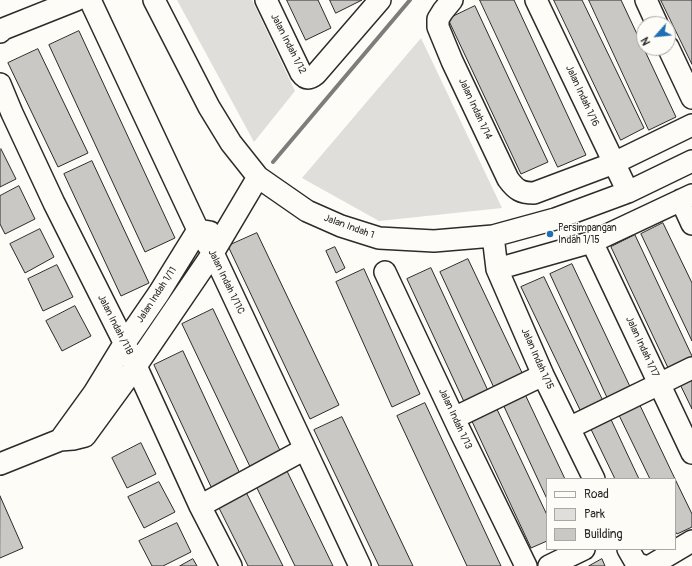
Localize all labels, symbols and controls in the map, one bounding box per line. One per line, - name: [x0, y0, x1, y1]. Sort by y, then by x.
- street label: Jalan Indah 1/12: [268, 12, 308, 76]
- north arrow: [636, 16, 676, 56]
- text: N: [638, 35, 653, 47]
- street label: Jalan Indah 1/16: [563, 64, 601, 128]
- street label: Jalan Indah 1/14: [456, 77, 494, 141]
- street label: Jalan Indah 1: [322, 212, 376, 242]
- place label: Persimpangan Indah 1/15: [558, 222, 617, 246]
- marker: Persimpangan Indah 1/15: [545, 229, 555, 239]
- street label: Jalan Indah 1/11C: [205, 248, 247, 316]
- street label: Jalan Indah 1/11: [134, 265, 180, 325]
- street label: Jalan Indah /11B: [95, 293, 135, 357]
- street label: Jalan Indah 1/17: [623, 315, 661, 379]
- street label: Jalan Indah 1/15: [518, 327, 556, 391]
- street label: Jalan Indah 1/13: [436, 387, 474, 451]
- legend: [546, 478, 676, 550]
- text: Road: [584, 487, 609, 502]
- text: Park: [584, 507, 605, 522]
- text: Building: [584, 527, 623, 542]

